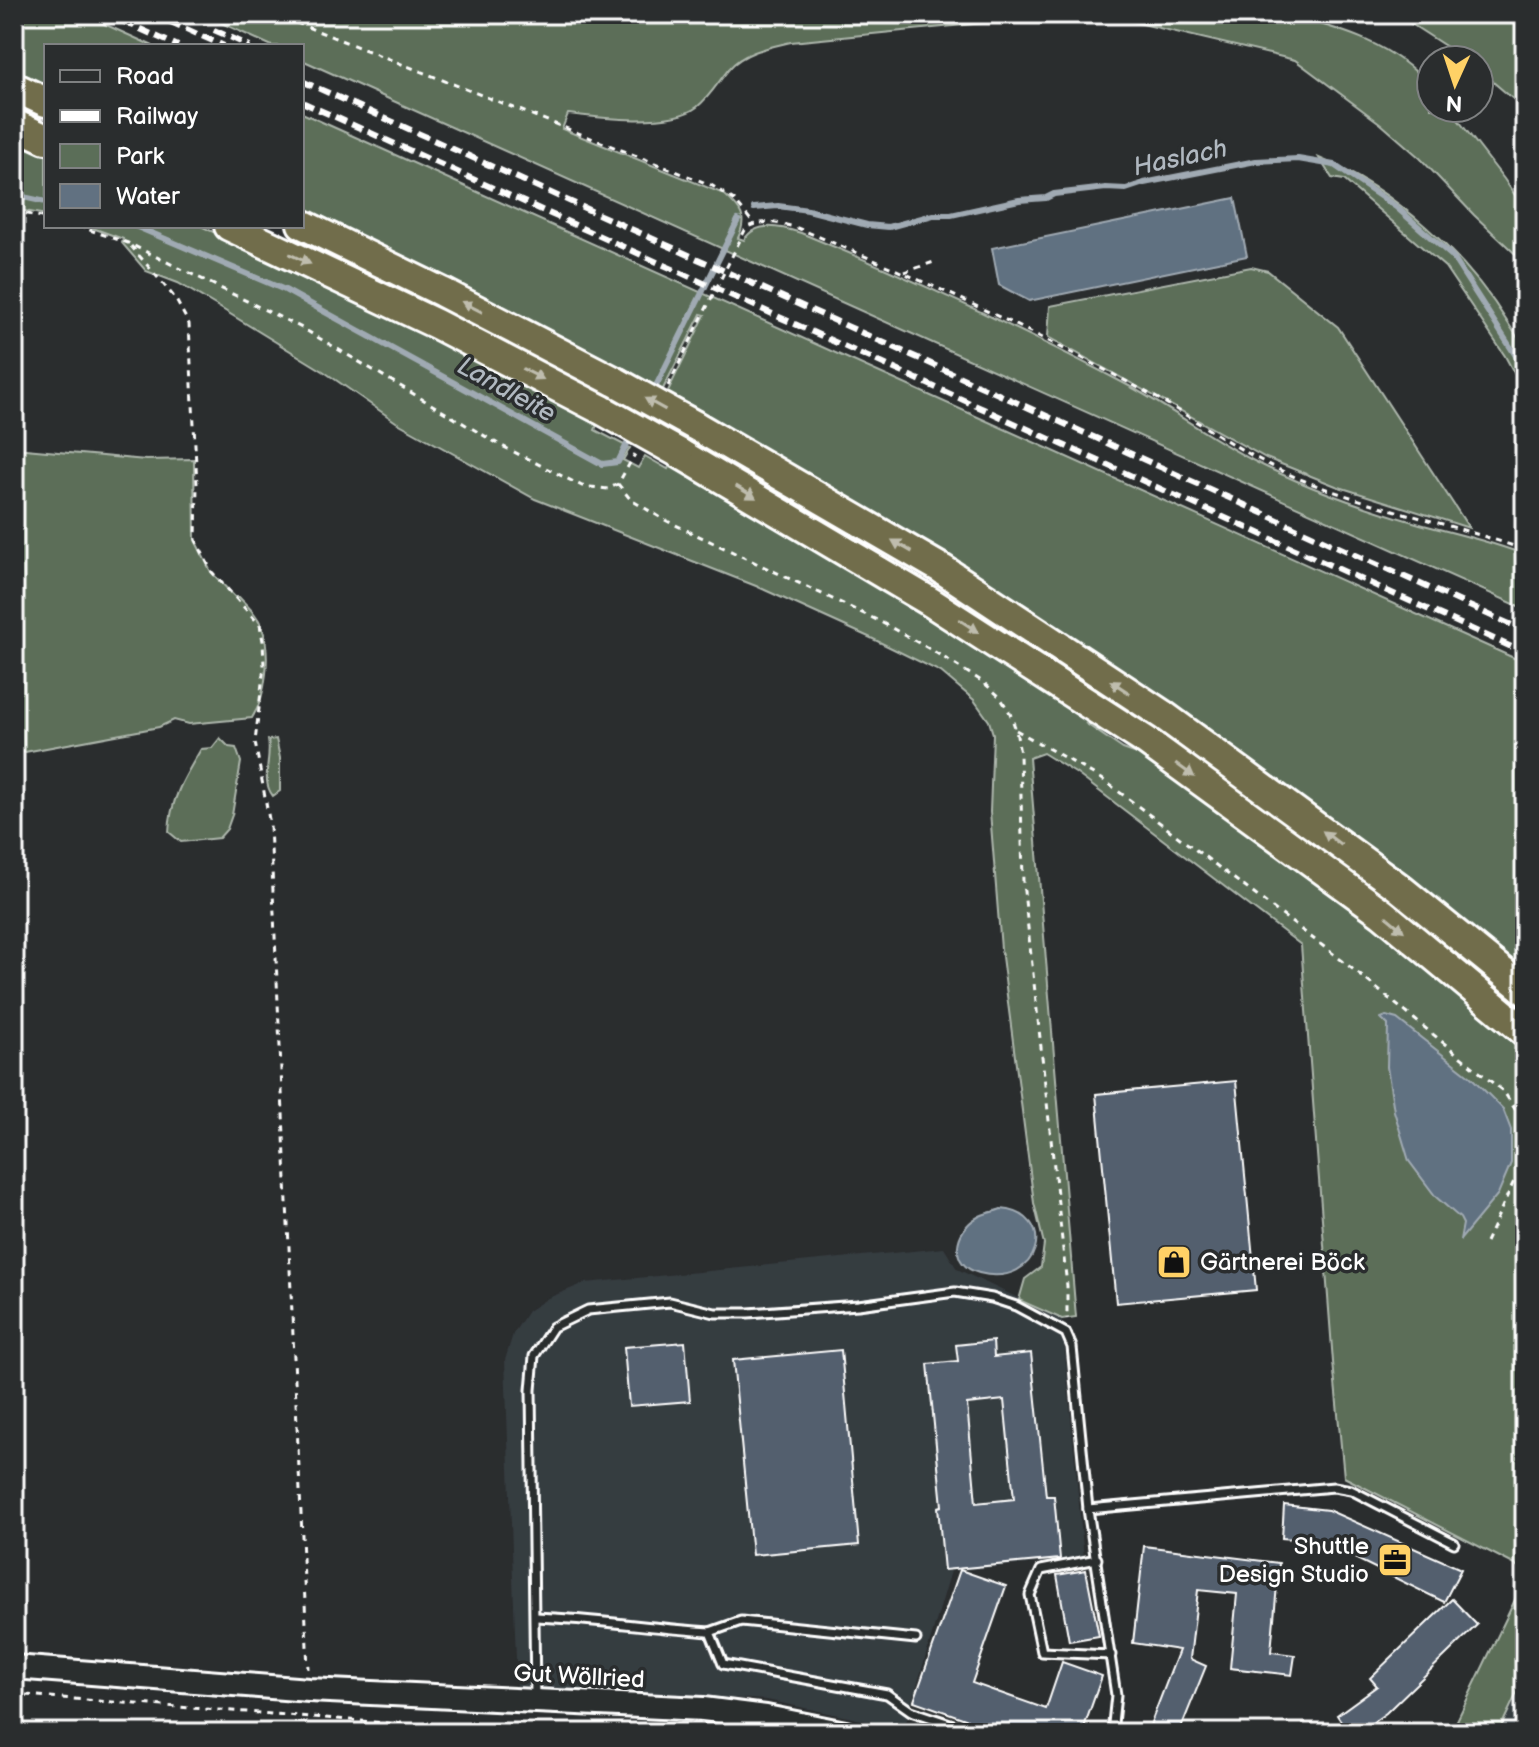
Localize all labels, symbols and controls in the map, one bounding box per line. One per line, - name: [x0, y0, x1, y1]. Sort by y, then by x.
- legend: [44, 44, 304, 228]
- north arrow: [1415, 44, 1495, 124]
- text: Road: [116, 62, 174, 91]
- text: N: [1445, 89, 1463, 116]
- text: Railway: [116, 102, 198, 131]
- water label: Haslach: [1130, 133, 1230, 184]
- text: Park: [116, 142, 164, 171]
- text: Water: [116, 182, 180, 211]
- one-way arrow: [288, 252, 311, 266]
- one-way arrow: [460, 301, 483, 314]
- water label: Landleite: [452, 351, 561, 430]
- one-way arrow: [522, 367, 544, 381]
- one-way arrow: [644, 397, 666, 411]
- one-way arrow: [735, 485, 757, 499]
- one-way arrow: [891, 539, 913, 553]
- one-way arrow: [958, 619, 979, 634]
- one-way arrow: [1109, 680, 1131, 695]
- one-way arrow: [1175, 762, 1196, 777]
- one-way arrow: [1322, 830, 1342, 846]
- one-way arrow: [1385, 915, 1405, 932]
- shop icon: Gärtnerei Böck: [1155, 1243, 1193, 1281]
- place label: Gärtnerei Böck: [1200, 1248, 1365, 1277]
- place label: Shuttle Design Studio: [1219, 1532, 1369, 1589]
- office icon: Shuttle Design Studio: [1376, 1541, 1414, 1579]
- street label: Gut Wöllried: [513, 1659, 645, 1694]

